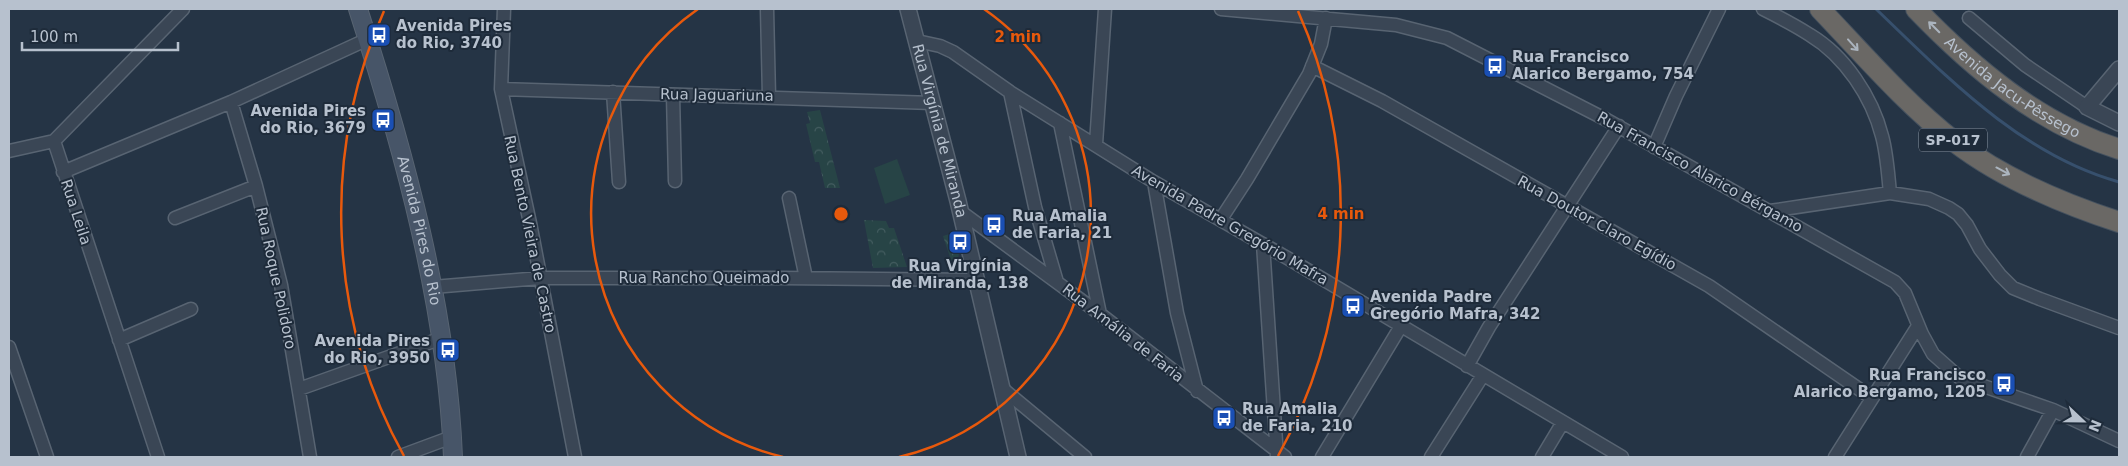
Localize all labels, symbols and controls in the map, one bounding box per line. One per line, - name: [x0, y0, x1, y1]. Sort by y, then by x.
- place label: Avenida Pires do Rio, 3740: [396, 17, 512, 52]
- scale bar: [22, 20, 179, 52]
- one-way arrow: [1928, 21, 1940, 33]
- bus stop icon: Avenida Pires do Rio, 3740: [366, 22, 392, 48]
- text: 100 m: [30, 28, 78, 46]
- text: 2 min: [994, 28, 1042, 46]
- street label: Avenida Jacu-Pêssego: [1941, 33, 2083, 142]
- one-way arrow: [1847, 38, 1859, 51]
- street label: Rua Virgínia de Miranda: [908, 42, 971, 220]
- place label: Rua Francisco Alarico Bergamo, 754: [1512, 48, 1694, 83]
- bus stop icon: Rua Francisco Alarico Bergamo, 754: [1482, 53, 1508, 79]
- street label: Rua Jaguariuna: [660, 85, 774, 105]
- place label: Avenida Pires do Rio, 3679: [250, 102, 366, 137]
- bus stop icon: Avenida Pires do Rio, 3679: [370, 107, 396, 133]
- street label: Rua Francisco Alarico Bérgamo: [1594, 108, 1806, 236]
- road number: SP-017: [1919, 128, 1987, 152]
- street label: Rua Bento Vieira de Castro: [500, 134, 560, 334]
- street label: Avenida Pires do Rio: [393, 154, 445, 307]
- street label: Avenida Padre Gregório Mafra: [1128, 161, 1332, 289]
- one-way arrow: [1995, 167, 2010, 177]
- street label: Rua Doutor Claro Egídio: [1514, 172, 1680, 274]
- street label: Rua Leila: [57, 177, 95, 247]
- street label: Rua Roque Polidoro: [252, 205, 300, 351]
- centre of rings: [832, 205, 850, 223]
- text: 4 min: [1317, 205, 1365, 223]
- place label: Rua Amalia de Faria, 21: [1012, 207, 1112, 242]
- bus stop icon: Rua Amalia de Faria, 21: [981, 212, 1007, 238]
- bus stop icon: Rua Virgínia de Miranda, 138: [947, 229, 973, 255]
- place label: Rua Virgínia de Miranda, 138: [891, 257, 1029, 292]
- street label: Rua Rancho Queimado: [619, 269, 789, 287]
- street label: Rua Amália de Faria: [1059, 280, 1187, 386]
- place label: Avenida Padre Gregório Mafra, 342: [1370, 288, 1540, 323]
- bus stop icon: Avenida Padre Gregório Mafra, 342: [1340, 293, 1366, 319]
- place label: Avenida Pires do Rio, 3950: [314, 332, 430, 367]
- bus stop icon: Avenida Pires do Rio, 3950: [435, 337, 461, 363]
- place label: Rua Francisco Alarico Bergamo, 1205: [1794, 366, 1986, 401]
- bus stop icon: Rua Francisco Alarico Bergamo, 1205: [1991, 371, 2017, 397]
- north arrow: [2058, 396, 2108, 446]
- place label: Rua Amalia de Faria, 210: [1242, 400, 1353, 435]
- bus stop icon: Rua Amalia de Faria, 210: [1211, 405, 1237, 431]
- text: N: [2085, 417, 2105, 434]

